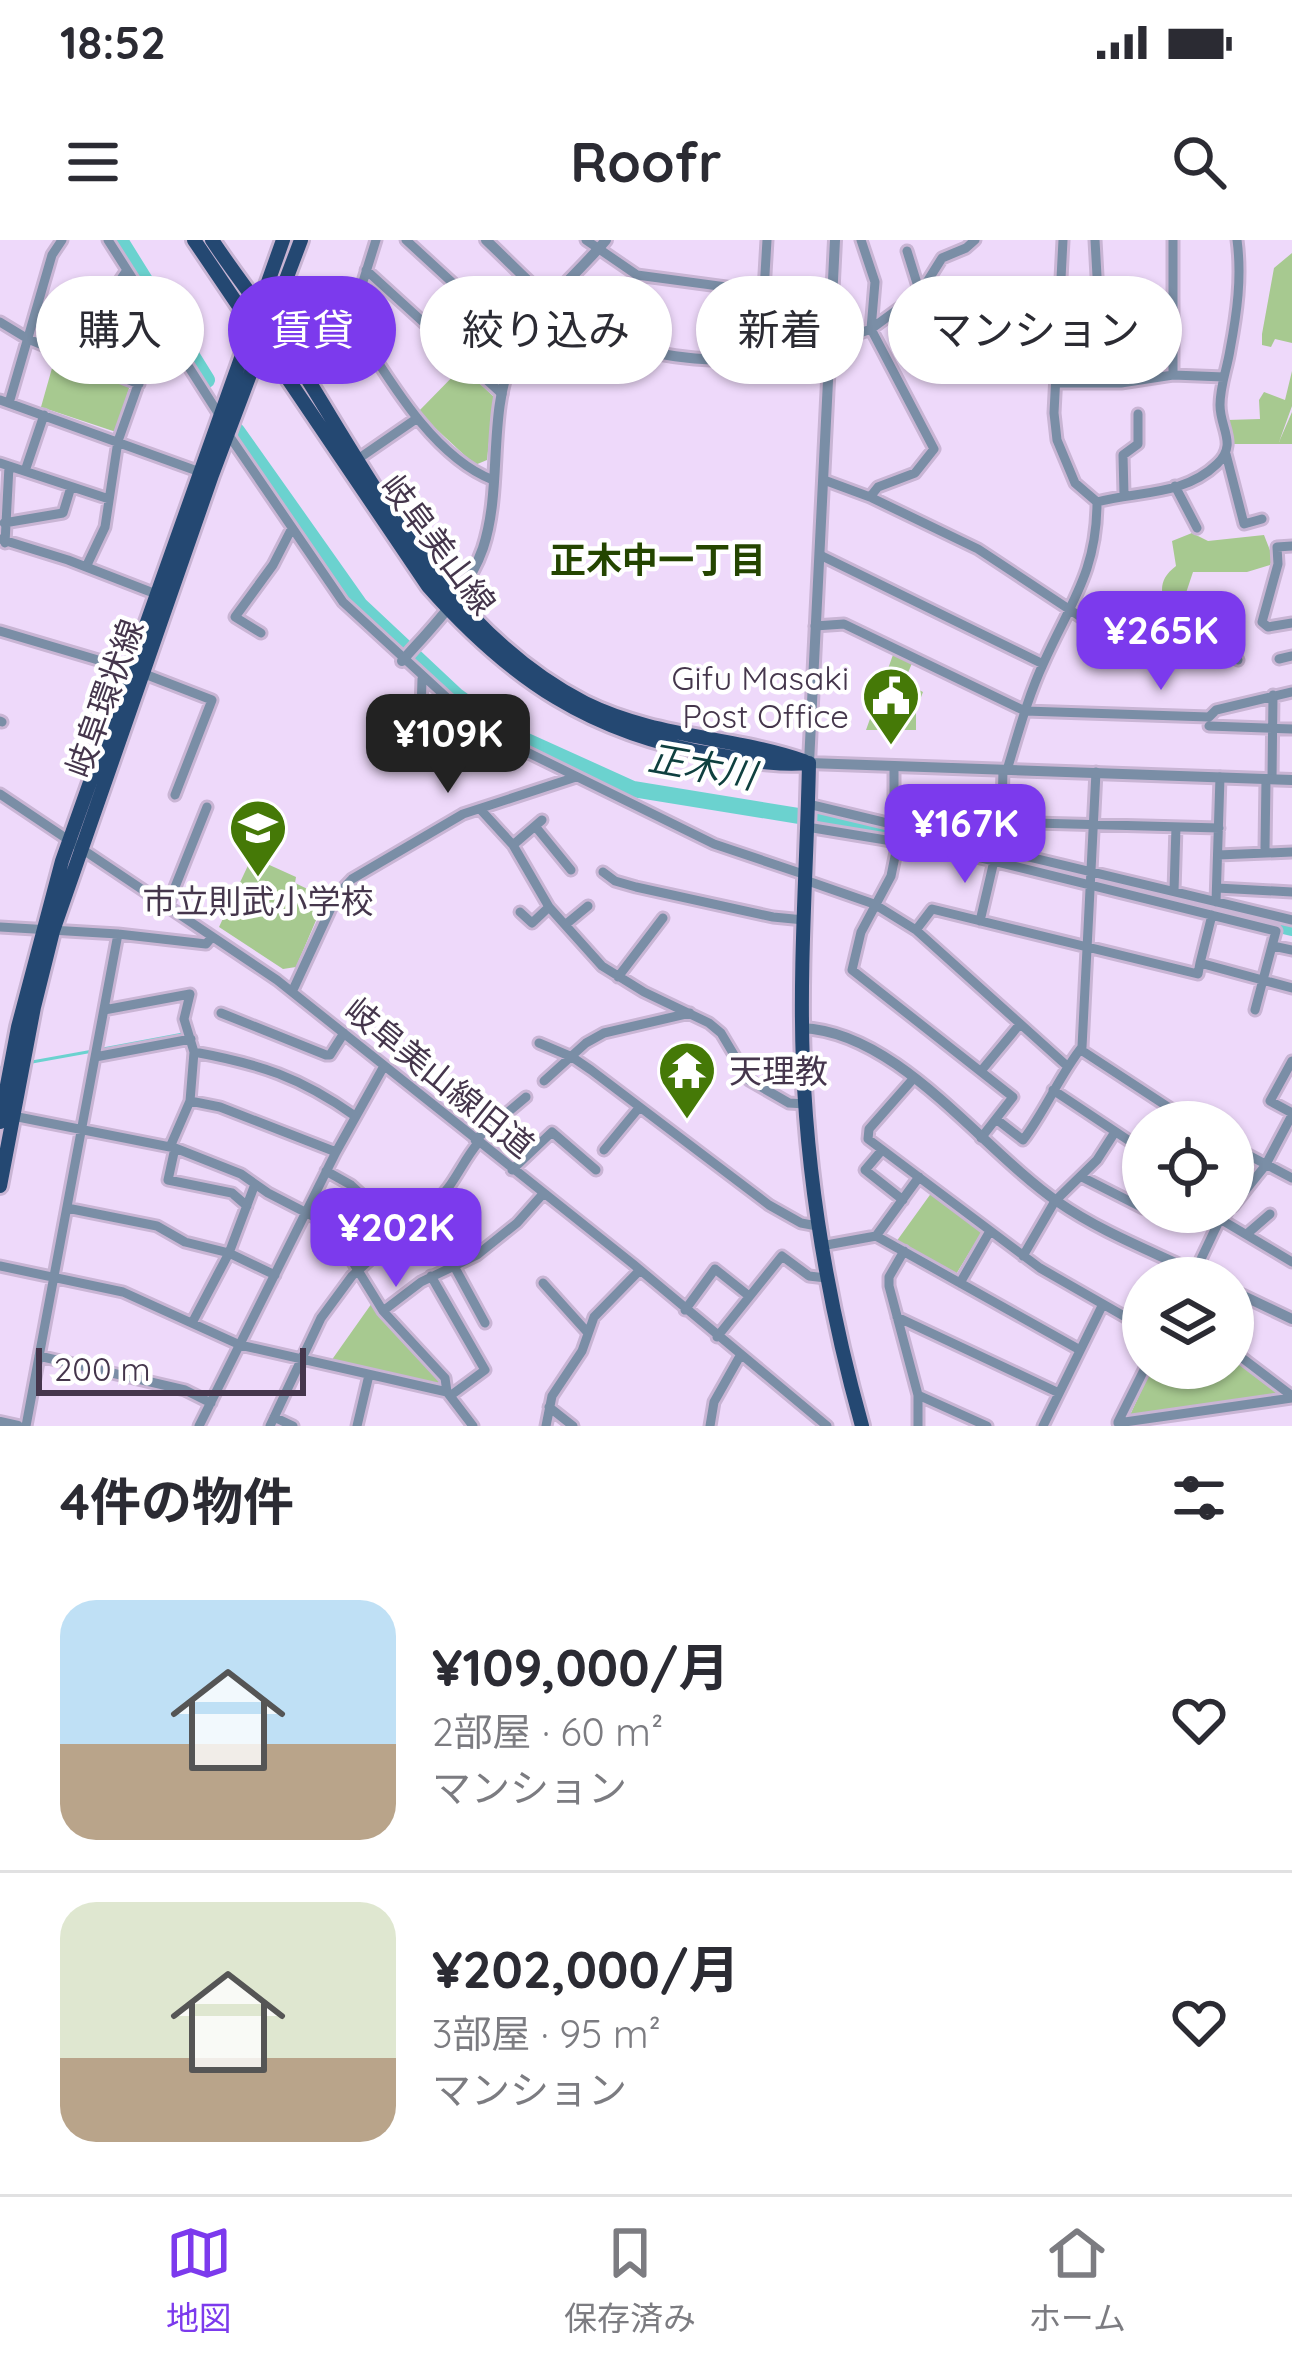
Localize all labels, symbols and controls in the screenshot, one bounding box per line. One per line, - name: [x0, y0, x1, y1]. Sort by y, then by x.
- text: 18:52: [60, 14, 166, 70]
- text: Roofr: [570, 128, 722, 196]
- icon: menu: [60, 129, 126, 195]
- icon: search: [1166, 129, 1232, 195]
- chip: 購入: [36, 276, 204, 384]
- chip: 賃貸: [228, 276, 396, 384]
- chip: 絞り込み: [420, 276, 672, 384]
- chip: 新着: [696, 276, 864, 384]
- chip: マンション: [888, 276, 1182, 384]
- street label: 岐阜美山線: [373, 466, 505, 622]
- district label: 正木中一丁目: [550, 537, 766, 582]
- pin: ¥265K: [1077, 591, 1245, 693]
- text: ¥265K: [1103, 605, 1219, 654]
- street label: 岐阜環状線: [57, 613, 151, 783]
- place label: Gifu Masaki Post Office: [672, 657, 849, 736]
- public building icon: Gifu Masaki Post Office: [860, 665, 922, 747]
- pin: ¥109K: [364, 694, 532, 796]
- text: ¥109K: [393, 708, 503, 757]
- water label: 正木川: [645, 734, 763, 798]
- pin: ¥167K: [881, 784, 1049, 886]
- school or university icon: 市立則武小学校: [227, 797, 289, 879]
- text: ¥167K: [912, 798, 1018, 847]
- place label: 市立則武小学校: [143, 880, 374, 921]
- street label: 岐阜美山線旧道: [337, 988, 543, 1166]
- temple icon: 天理教: [656, 1039, 718, 1121]
- place label: 天理教: [729, 1050, 828, 1091]
- map controls: [1122, 1101, 1254, 1389]
- button: locate: [1122, 1101, 1254, 1233]
- pin: ¥202K: [312, 1188, 480, 1290]
- text: ¥202K: [337, 1202, 455, 1251]
- button: layers: [1122, 1257, 1254, 1389]
- scale bar: [36, 1342, 306, 1395]
- text: 200 m: [54, 1348, 151, 1389]
- icon: filters: [1166, 1465, 1232, 1531]
- text: 4件の物件: [60, 1469, 294, 1533]
- text: ¥109,000/月: [432, 1635, 729, 1699]
- icon: home: [156, 1648, 300, 1792]
- icon: heart: [1166, 1687, 1232, 1753]
- text: 2部屋 · 60 m²: [432, 1707, 663, 1756]
- text: マンション: [432, 1763, 627, 1812]
- text: ¥202,000/月: [432, 1937, 740, 2001]
- icon: home: [156, 1950, 300, 2094]
- icon: heart: [1166, 1989, 1232, 2055]
- text: 3部屋 · 95 m²: [432, 2009, 661, 2058]
- text: マンション: [432, 2065, 627, 2114]
- tab: 地図: [166, 2220, 232, 2340]
- tab: 保存済み: [564, 2220, 696, 2340]
- tab: ホーム: [1028, 2220, 1126, 2340]

